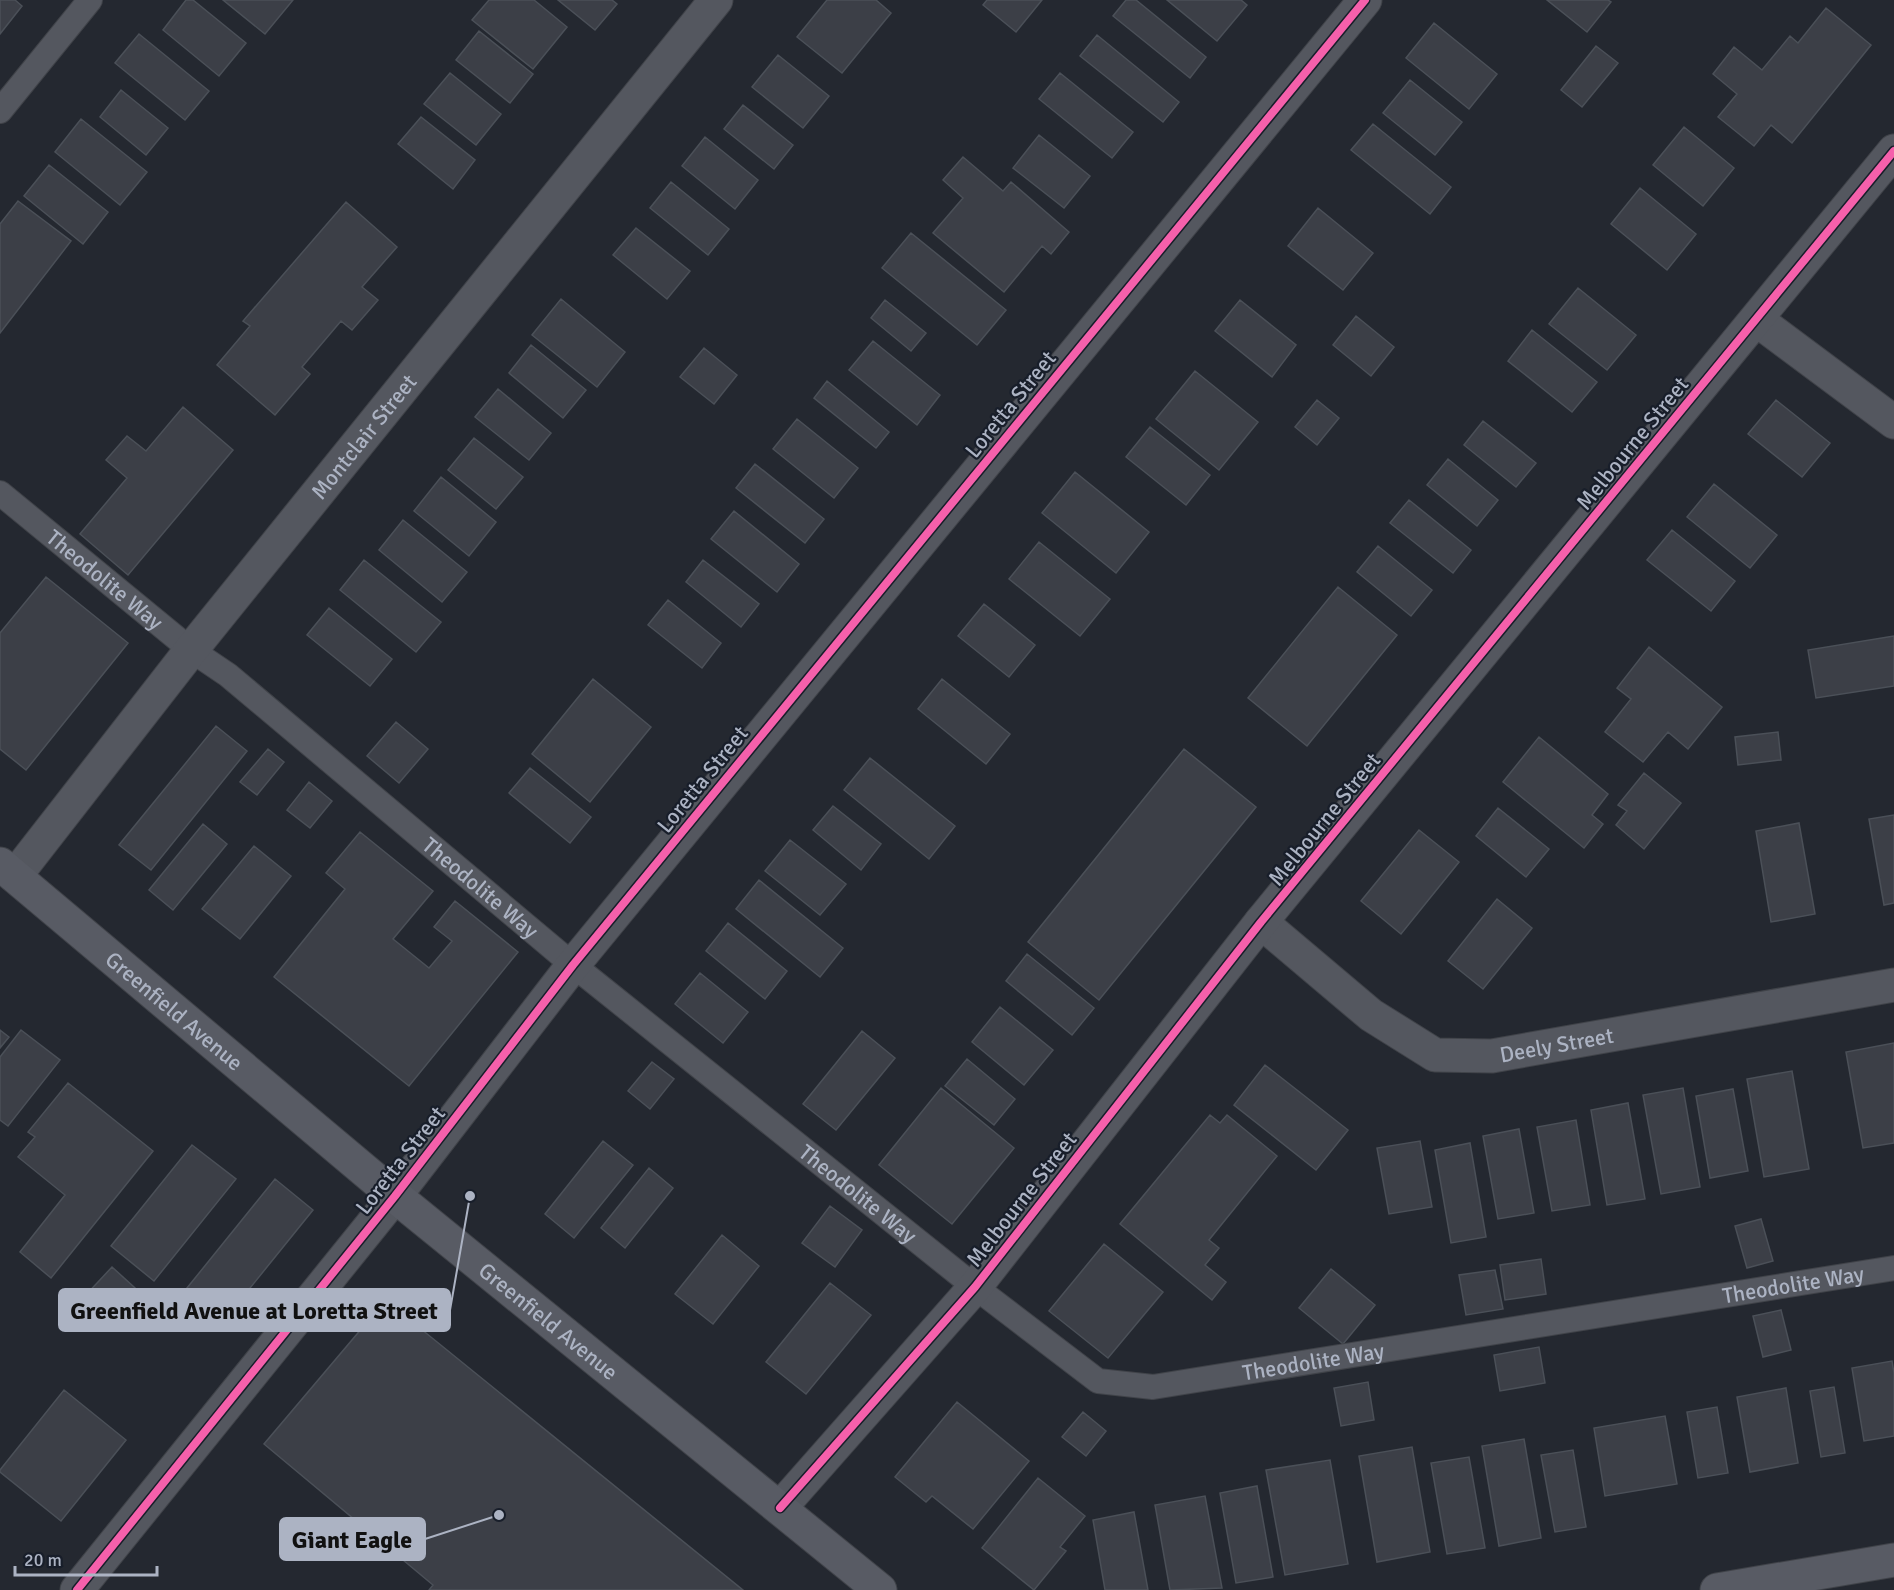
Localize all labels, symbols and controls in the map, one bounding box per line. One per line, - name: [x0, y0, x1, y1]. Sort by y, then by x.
- street label: Loretta Street: [959, 345, 1062, 463]
- street label: Montclair Street: [305, 368, 423, 505]
- street label: Melbourne Street: [1570, 371, 1695, 515]
- street label: Theodolite Way: [41, 524, 169, 636]
- street label: Loretta Street: [651, 720, 754, 838]
- street label: Melbourne Street: [1262, 747, 1387, 891]
- street label: Theodolite Way: [417, 831, 544, 945]
- street label: Greenfield Avenue: [100, 946, 249, 1077]
- street label: Deely Street: [1498, 1022, 1616, 1068]
- street label: Loretta Street: [350, 1101, 451, 1220]
- street label: Melbourne Street: [960, 1126, 1083, 1272]
- street label: Theodolite Way: [794, 1139, 923, 1250]
- street label: Greenfield Avenue: [473, 1257, 623, 1386]
- street label: Theodolite Way: [1720, 1260, 1867, 1309]
- callout: Greenfield Avenue at Loretta Street: [59, 1289, 450, 1331]
- text: Greenfield Avenue at Loretta Street: [70, 1296, 438, 1326]
- street label: Theodolite Way: [1240, 1337, 1387, 1386]
- callout: Giant Eagle: [280, 1518, 425, 1560]
- text: Giant Eagle: [292, 1525, 412, 1555]
- scale bar: [15, 1539, 158, 1577]
- text: 20 m: [24, 1549, 62, 1571]

